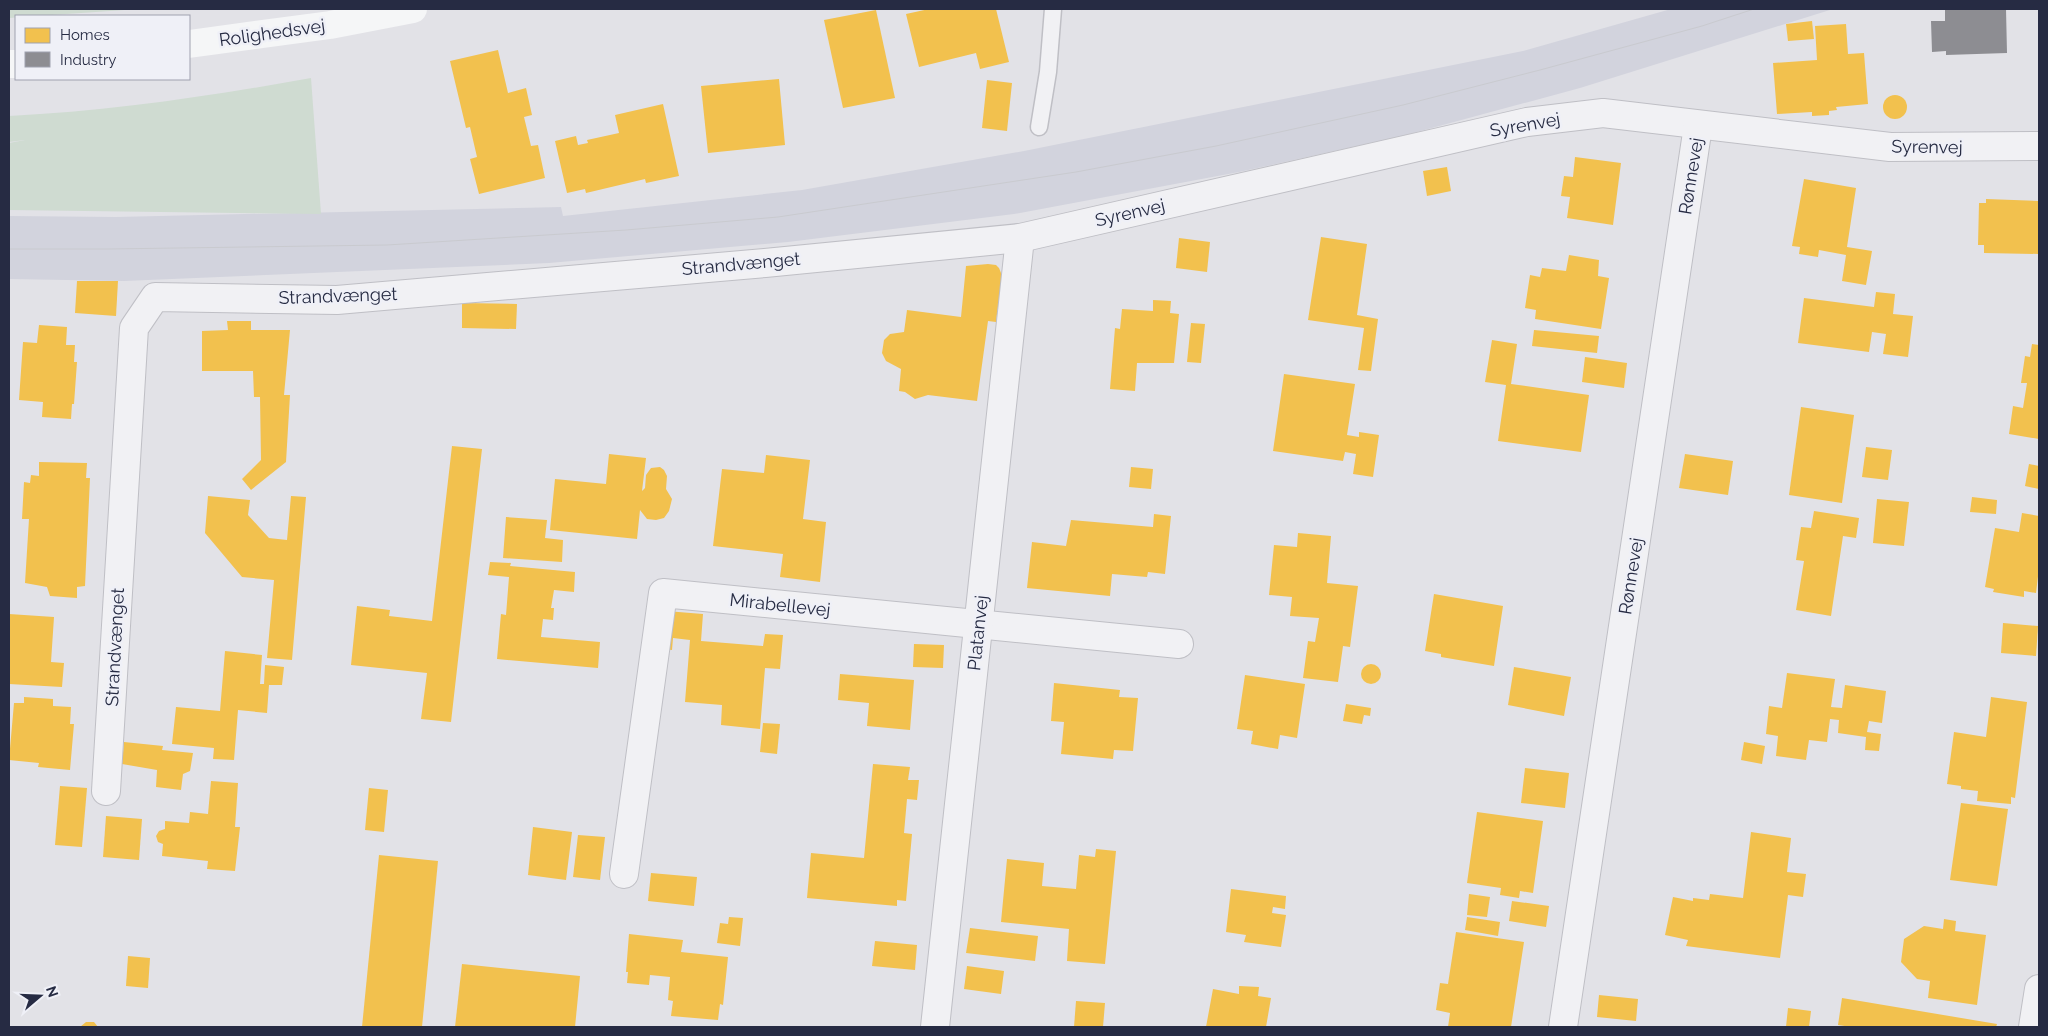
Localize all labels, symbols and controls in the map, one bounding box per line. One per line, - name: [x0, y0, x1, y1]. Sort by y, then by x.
- legend: [15, 15, 190, 80]
- street label: Rolighedsvej: [218, 15, 326, 50]
- text: Homes: [60, 26, 110, 44]
- text: Industry: [60, 51, 116, 69]
- street label: Syrenvej: [1488, 108, 1562, 141]
- street label: Syrenvej: [1891, 135, 1963, 158]
- street label: Rønnevej: [1674, 136, 1707, 216]
- street label: Syrenvej: [1093, 194, 1167, 231]
- street label: Strandvænget: [681, 248, 801, 279]
- street label: Strandvænget: [278, 283, 398, 308]
- street label: Rønnevej: [1614, 536, 1647, 616]
- street label: Strandvænget: [101, 587, 128, 707]
- street label: Mirabellevej: [728, 589, 832, 620]
- street label: Platanvej: [963, 594, 992, 672]
- north arrow: [15, 971, 65, 1021]
- text: N: [43, 984, 62, 999]

